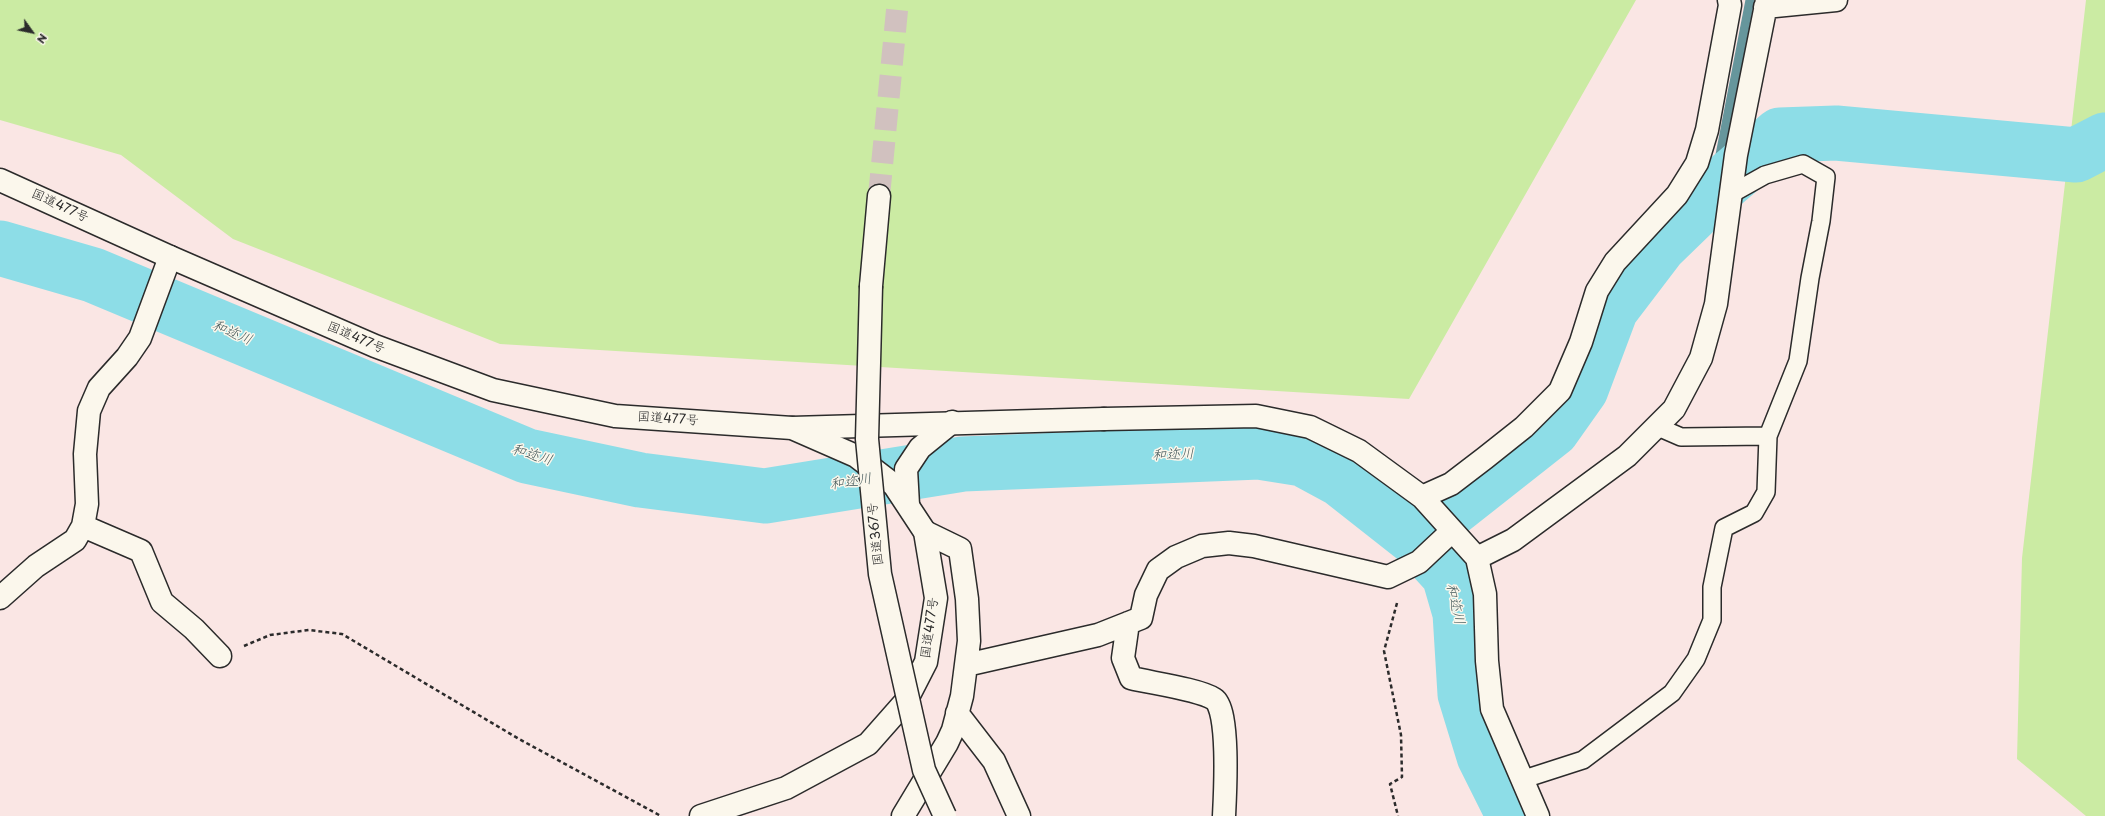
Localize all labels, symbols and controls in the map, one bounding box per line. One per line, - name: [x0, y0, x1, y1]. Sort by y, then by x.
- north arrow: [12, 12, 52, 52]
- text: N: [33, 31, 52, 47]
- street label: 国道477号: [29, 186, 91, 226]
- water label: 和迩川: [209, 317, 255, 349]
- street label: 国道477号: [325, 319, 387, 357]
- street label: 国道477号: [637, 409, 699, 429]
- water label: 和迩川: [509, 441, 555, 469]
- water label: 和迩川: [1152, 446, 1194, 464]
- water label: 和迩川: [829, 470, 873, 494]
- street label: 国道367号: [865, 502, 887, 566]
- water label: 和迩川: [1442, 582, 1468, 626]
- street label: 国道477号: [918, 596, 942, 660]

